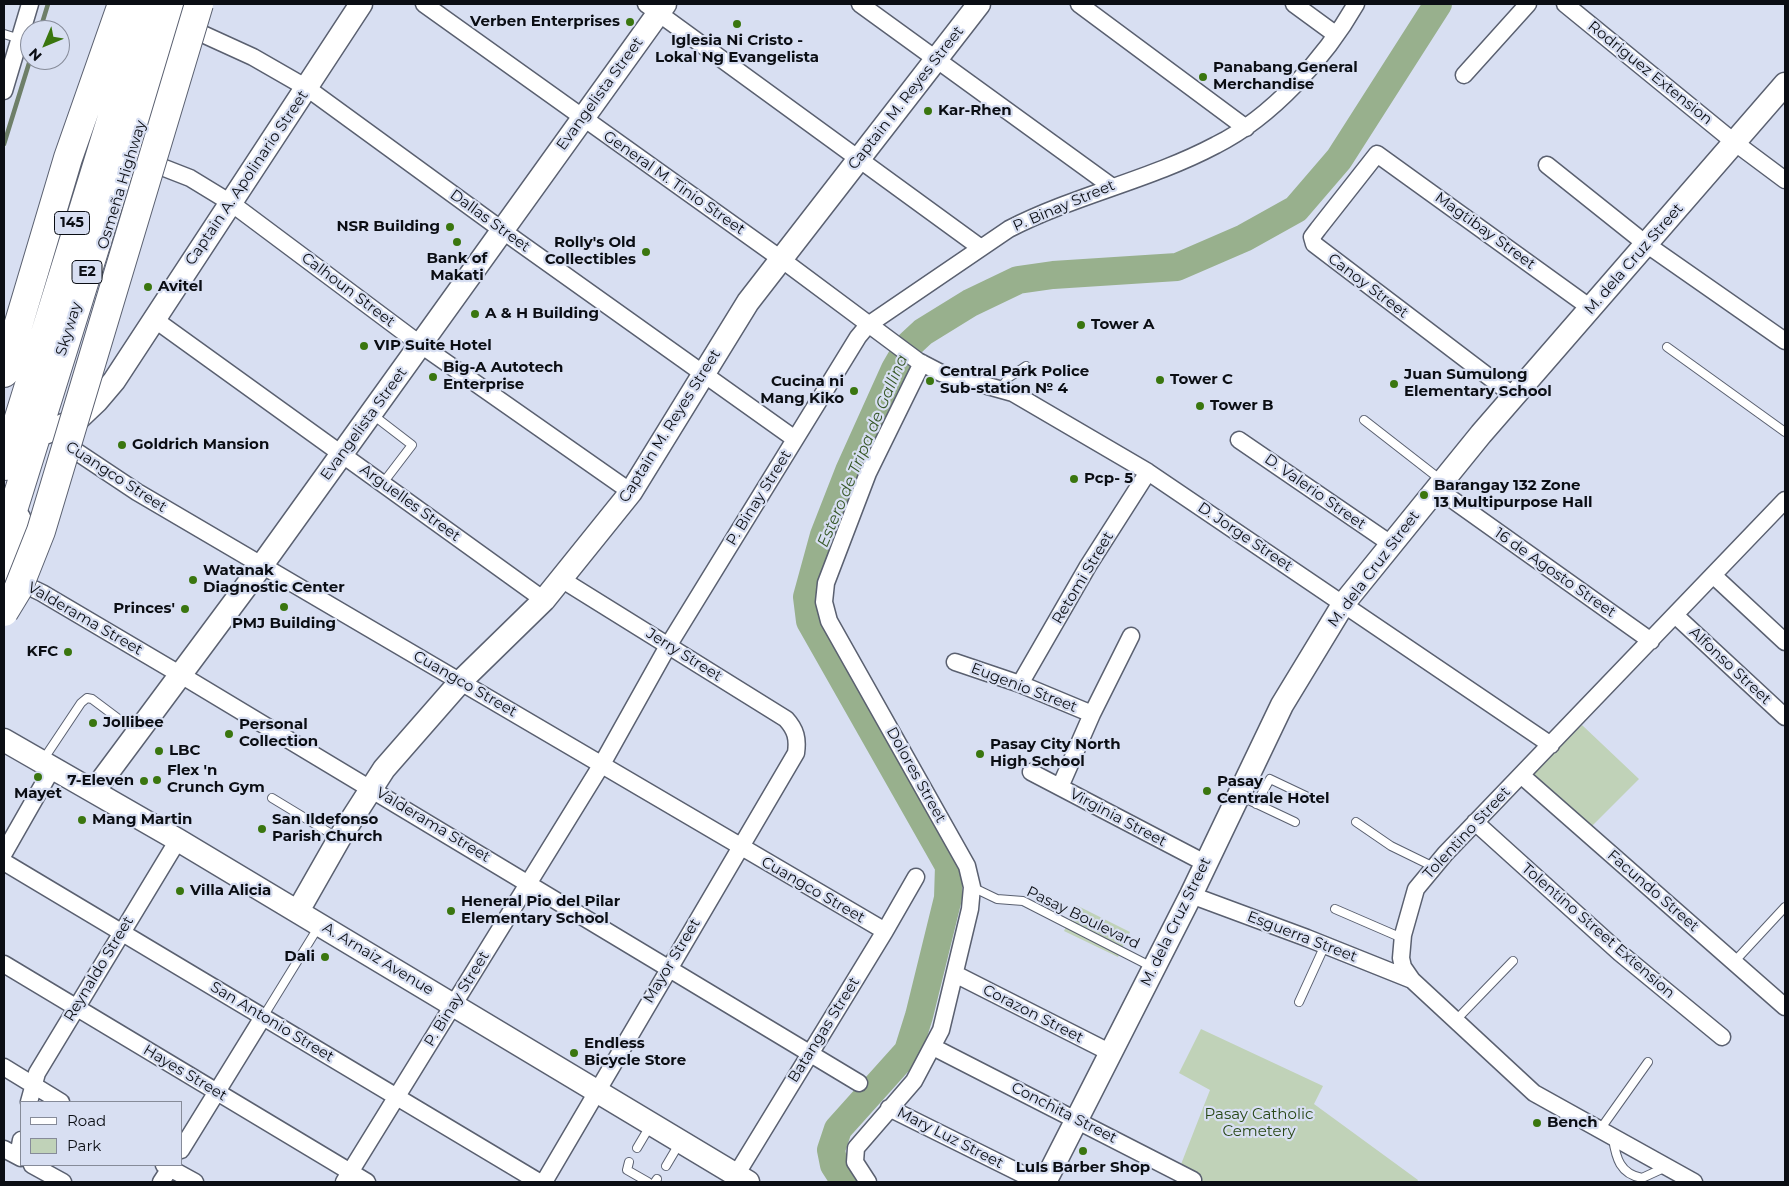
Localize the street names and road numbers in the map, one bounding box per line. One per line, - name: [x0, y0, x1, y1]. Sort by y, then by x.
- street label: Rodriguez Extension: [1584, 17, 1716, 129]
- street label: Captain M. Reyes Street: [844, 23, 968, 173]
- street label: Evangelista Street: [553, 34, 647, 154]
- street label: Captain A. Apolinario Street: [182, 87, 312, 269]
- street label: Osmeña Highway: [94, 118, 150, 252]
- street label: General M. Tinio Street: [600, 127, 748, 239]
- street label: P. Binay Street: [1010, 176, 1118, 236]
- street label: Dallas Street: [446, 186, 534, 256]
- street label: Magtibay Street: [1431, 189, 1539, 273]
- street label: M. dela Cruz Street: [1581, 200, 1687, 318]
- road number: 145: [54, 212, 90, 234]
- street label: Calhoun Street: [298, 249, 398, 331]
- street label: Canoy Street: [1324, 250, 1412, 322]
- road number: E2: [72, 260, 102, 284]
- street label: Skyway: [52, 300, 86, 358]
- street label: Captain M. Reyes Street: [615, 346, 725, 506]
- street label: Evangelista Street: [317, 364, 411, 484]
- street label: Cuangco Street: [62, 438, 170, 516]
- street label: P. Binay Street: [723, 447, 795, 549]
- street label: D. Valerio Street: [1261, 450, 1369, 534]
- street label: Arguelles Street: [356, 461, 464, 545]
- street label: D. Jorge Street: [1194, 499, 1296, 575]
- street label: M. dela Cruz Street: [1324, 507, 1424, 631]
- street label: 16 de Agosto Street: [1491, 524, 1619, 622]
- street label: Retomi Street: [1048, 529, 1118, 627]
- street label: Valderama Street: [24, 579, 146, 659]
- street label: Alfonso Street: [1685, 624, 1775, 708]
- street label: Jerry Street: [643, 625, 725, 685]
- street label: Cuangco Street: [410, 647, 520, 721]
- street label: Eugenio Street: [968, 659, 1080, 717]
- street label: Dolores Street: [882, 724, 950, 826]
- street label: Tolentino Street: [1420, 783, 1514, 883]
- street label: Valderama Street: [373, 784, 493, 866]
- street label: Virginia Street: [1067, 785, 1169, 851]
- street label: Facundo Street: [1603, 846, 1703, 936]
- street label: Cuangco Street: [758, 853, 868, 927]
- street label: M. dela Cruz Street: [1137, 855, 1215, 989]
- street label: Tolentino Street Extension: [1518, 860, 1678, 1002]
- street label: Pasay Boulevard: [1023, 883, 1143, 953]
- street label: Esguerra Street: [1245, 908, 1359, 966]
- street label: Reynaldo Street: [60, 913, 138, 1025]
- street label: Mayor Street: [640, 915, 704, 1007]
- street label: A. Arnaiz Avenue: [319, 919, 437, 999]
- street label: P. Binay Street: [421, 948, 493, 1050]
- street label: Batangas Street: [784, 974, 864, 1086]
- street label: San Antonio Street: [207, 978, 337, 1066]
- street label: Corazon Street: [980, 981, 1086, 1047]
- street label: Hayes Street: [140, 1041, 230, 1105]
- street label: Conchita Street: [1008, 1079, 1120, 1147]
- street label: Mary Luz Street: [894, 1103, 1006, 1173]

